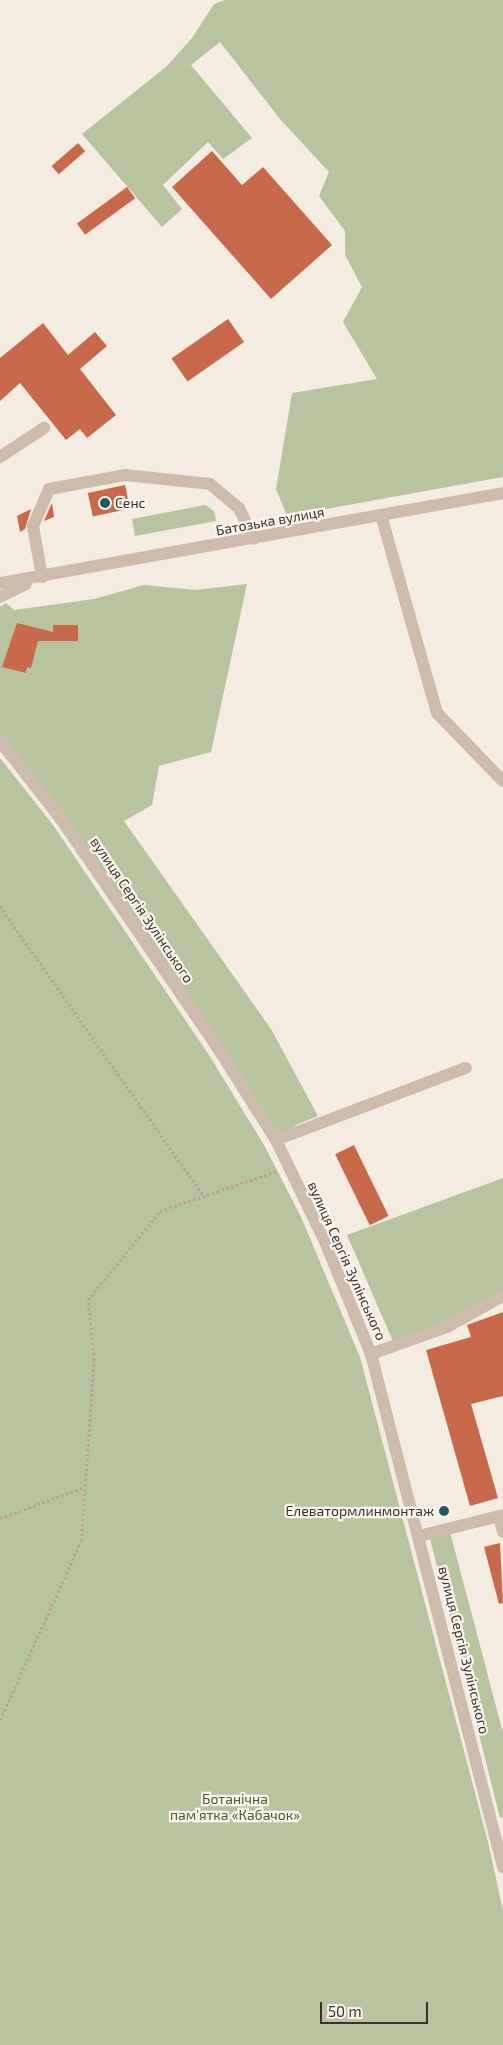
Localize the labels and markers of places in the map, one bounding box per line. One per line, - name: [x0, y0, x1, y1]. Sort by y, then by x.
- place label: Сенс: [115, 495, 145, 511]
- marker: Сенс: [99, 497, 111, 509]
- place label: Елеватормлинмонтаж: [285, 1503, 434, 1519]
- marker: Елеватормлинмонтаж: [438, 1505, 450, 1517]

